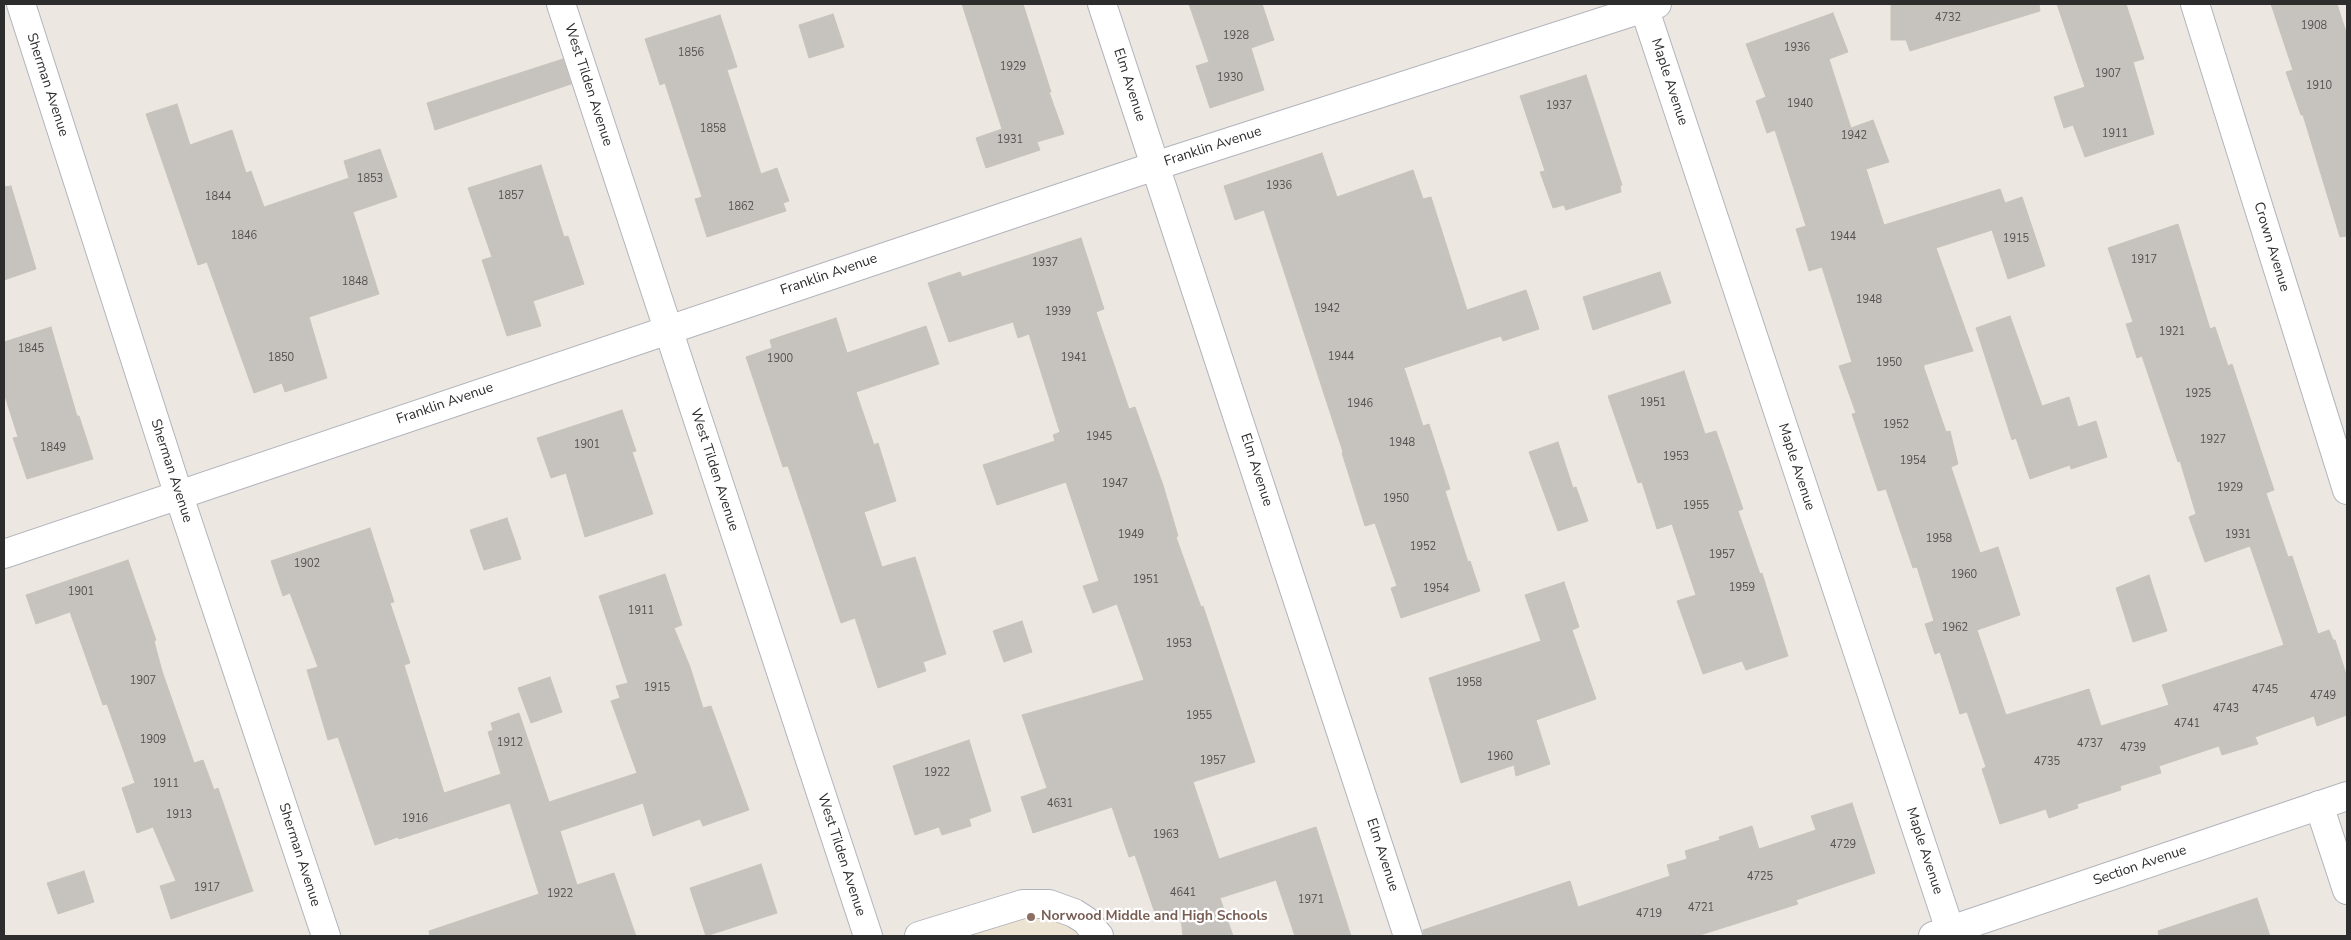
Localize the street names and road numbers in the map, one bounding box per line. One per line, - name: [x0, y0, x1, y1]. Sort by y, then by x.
- street label: West Tilden Avenue: [560, 22, 616, 148]
- street label: Sherman Avenue: [22, 31, 72, 139]
- street label: Maple Avenue: [1647, 36, 1691, 128]
- street label: Elm Avenue: [1109, 46, 1149, 124]
- street label: Franklin Avenue: [1162, 123, 1264, 171]
- street label: Crown Avenue: [2249, 200, 2293, 294]
- street label: Franklin Avenue: [778, 251, 880, 299]
- street label: Franklin Avenue: [394, 380, 496, 428]
- street label: West Tilden Avenue: [686, 407, 742, 533]
- street label: Sherman Avenue: [146, 417, 196, 525]
- street label: Maple Avenue: [1774, 421, 1818, 513]
- street label: Elm Avenue: [1236, 431, 1276, 509]
- street label: West Tilden Avenue: [813, 792, 869, 918]
- street label: Sherman Avenue: [274, 801, 324, 909]
- street label: Maple Avenue: [1902, 805, 1946, 897]
- street label: Elm Avenue: [1362, 816, 1402, 894]
- street label: Section Avenue: [2091, 842, 2189, 890]

